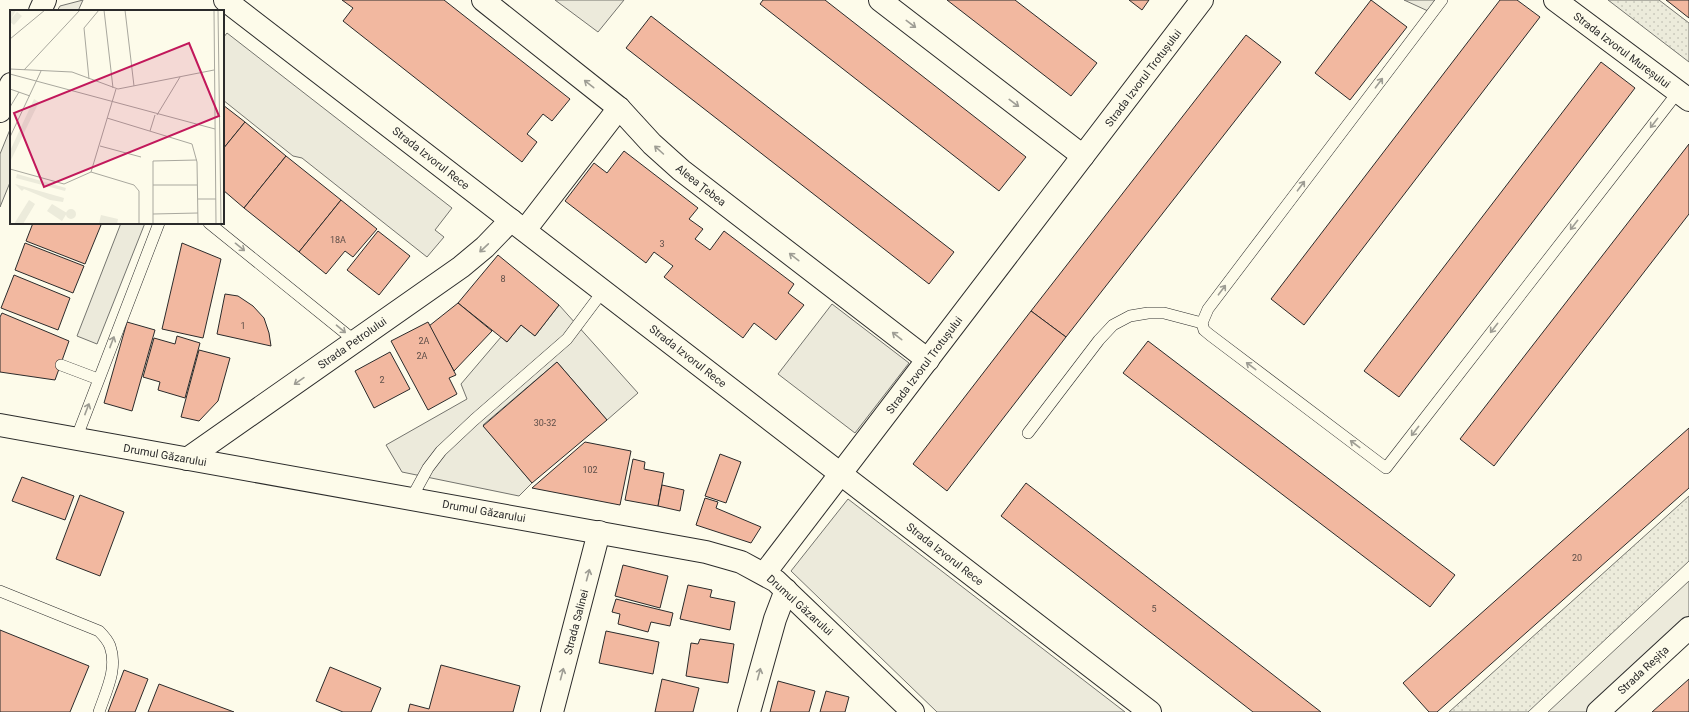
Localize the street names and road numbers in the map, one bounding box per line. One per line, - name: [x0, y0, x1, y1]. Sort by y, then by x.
- street label: Strada Izvorul Mureșului: [1571, 10, 1673, 91]
- street label: Strada Izvorul Trotușului: [1103, 27, 1184, 129]
- street label: Strada Izvorul Rece: [390, 124, 472, 193]
- street label: Aleea Țebea: [673, 162, 728, 209]
- street label: Strada Izvorul Trotușului: [884, 314, 965, 416]
- street label: Strada Petrolului: [315, 315, 389, 372]
- street label: Strada Izvorul Rece: [647, 322, 729, 391]
- street label: Drumul Găzarului: [122, 442, 208, 469]
- street label: Drumul Găzarului: [441, 498, 527, 525]
- street label: Strada Izvorul Rece: [904, 520, 986, 589]
- street label: Drumul Găzarului: [764, 572, 835, 638]
- street label: Strada Salinei: [562, 588, 591, 656]
- street label: Strada Reșița: [1615, 643, 1672, 697]

